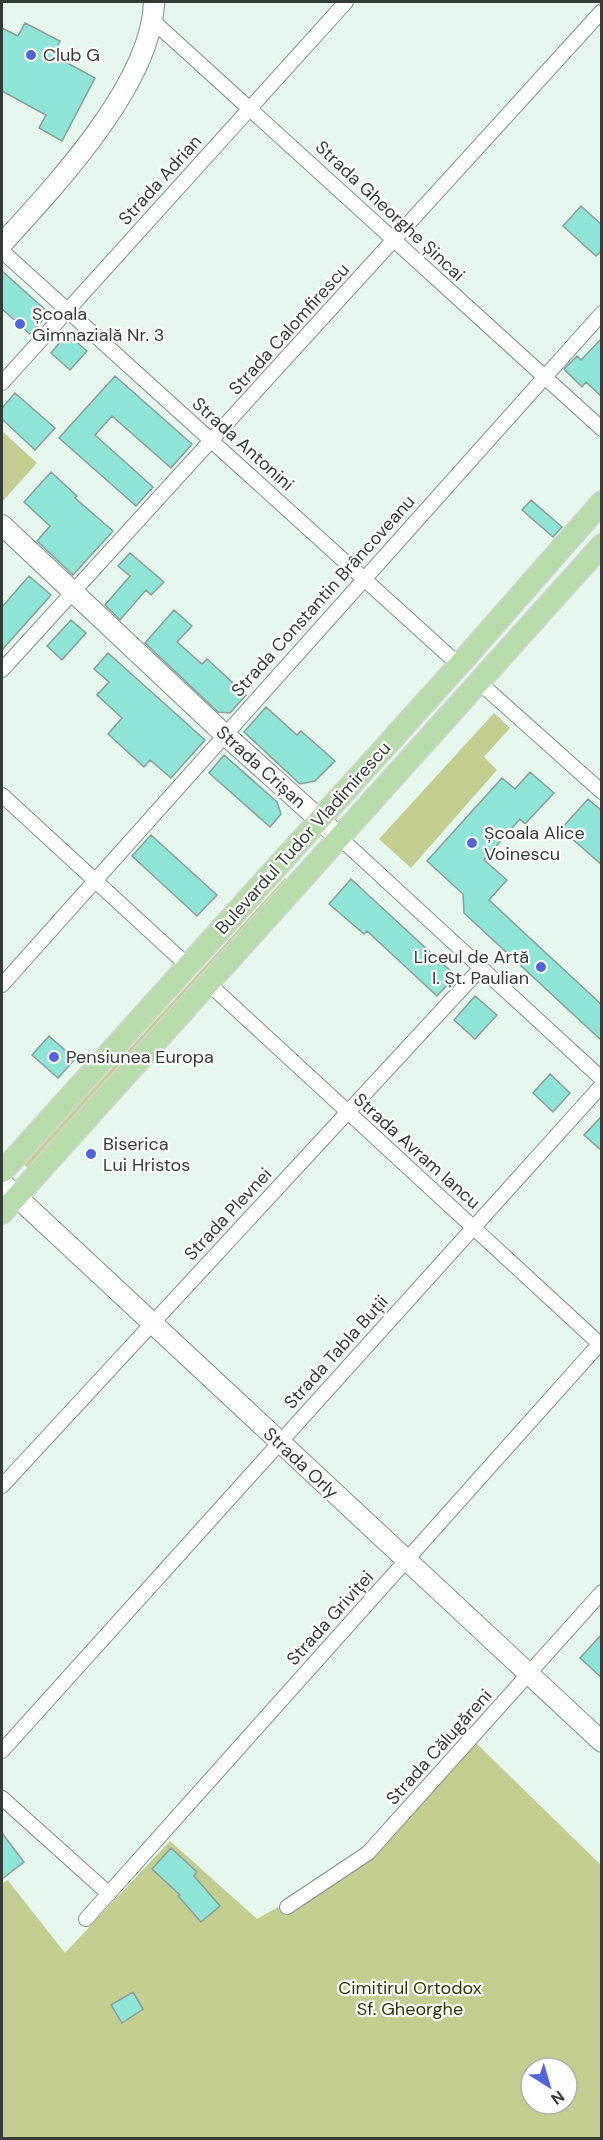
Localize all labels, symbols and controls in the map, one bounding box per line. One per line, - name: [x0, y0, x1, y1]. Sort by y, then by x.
- place label: Club G: [43, 43, 100, 67]
- marker: Club G: [24, 48, 38, 62]
- street label: Strada Adrian: [113, 130, 207, 230]
- street label: Strada Gheorghe Șincai: [310, 135, 470, 287]
- street label: Strada Calomfirescu: [223, 258, 355, 400]
- place label: Școala Gimnazială Nr. 3: [32, 302, 164, 347]
- marker: Școala Gimnazială Nr. 3: [13, 317, 27, 331]
- street label: Strada Antonini: [187, 392, 299, 496]
- street label: Strada Constantin Brâncoveanu: [226, 490, 420, 702]
- street label: Strada Crișan: [211, 720, 311, 814]
- street label: Bulevardul Tudor Vladimirescu: [210, 737, 396, 939]
- place label: Școala Alice Voinescu: [484, 821, 585, 866]
- marker: Școala Alice Voinescu: [465, 836, 479, 850]
- place label: Liceul de Artă I. Șt. Paulian: [414, 945, 529, 990]
- marker: Liceul de Artă I. Șt. Paulian: [534, 960, 548, 974]
- place label: Pensiunea Europa: [66, 1045, 214, 1069]
- marker: Pensiunea Europa: [47, 1050, 61, 1064]
- street label: Strada Avram Iancu: [349, 1088, 485, 1214]
- place label: Biserica Lui Hristos: [103, 1132, 190, 1177]
- marker: Biserica Lui Hristos: [84, 1147, 98, 1161]
- street label: Strada Plevnei: [179, 1162, 277, 1266]
- street label: Strada Tabla Buții: [279, 1290, 393, 1414]
- street label: Strada Orly: [258, 1422, 344, 1504]
- street label: Strada Griviței: [281, 1566, 379, 1670]
- street label: Strada Călugăreni: [381, 1684, 497, 1810]
- park label: Cimitirul Ortodox Sf. Gheorghe: [338, 1976, 482, 2021]
- north arrow: [519, 2056, 579, 2116]
- text: N: [547, 2086, 569, 2109]

